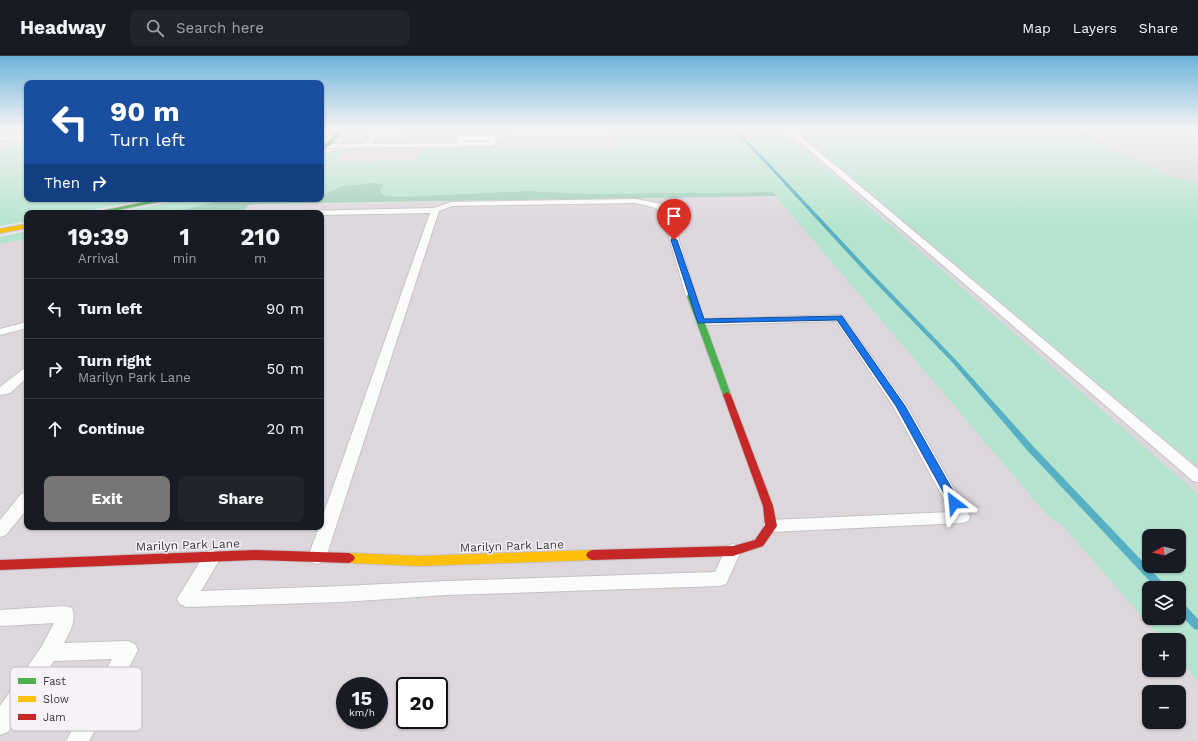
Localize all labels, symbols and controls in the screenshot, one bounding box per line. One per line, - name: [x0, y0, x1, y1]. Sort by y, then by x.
- search box: [130, 10, 410, 46]
- text: Headway: [20, 16, 106, 39]
- icon: search: [144, 17, 166, 39]
- text: Search here: [176, 19, 264, 37]
- text: Map: [1022, 20, 1051, 36]
- text: Layers: [1073, 20, 1117, 36]
- text: Share: [1139, 20, 1178, 36]
- text: 90 m: [110, 95, 180, 128]
- icon: left: [44, 96, 96, 148]
- text: Turn left: [110, 129, 185, 150]
- icon: right: [88, 172, 110, 194]
- text: Then: [44, 174, 80, 192]
- pin: [657, 199, 691, 240]
- icon: arrive: [663, 205, 685, 227]
- text: 19:39: [68, 223, 129, 251]
- text: 1: [179, 223, 190, 251]
- text: 210: [240, 223, 280, 251]
- text: Arrival: [78, 251, 119, 266]
- text: min: [173, 251, 197, 266]
- text: m: [254, 251, 266, 266]
- icon: left: [44, 298, 66, 320]
- text: Turn left: [78, 300, 142, 318]
- text: 90 m: [266, 300, 304, 318]
- text: Turn right: [78, 352, 151, 370]
- icon: right: [44, 358, 66, 380]
- text: 50 m: [267, 360, 304, 378]
- text: Marilyn Park Lane: [78, 370, 191, 385]
- icon: ahead: [44, 418, 66, 440]
- text: Continue: [78, 420, 145, 438]
- text: 20 m: [267, 420, 304, 438]
- button: Exit: [44, 476, 170, 522]
- button: Share: [178, 476, 304, 522]
- position arrow: [933, 482, 975, 524]
- north arrow: [1142, 529, 1186, 573]
- map controls: [1142, 529, 1186, 729]
- street label: Marilyn Park Lane: [136, 536, 240, 554]
- street label: Marilyn Park Lane: [460, 537, 564, 555]
- button: layers: [1142, 581, 1186, 625]
- button: +: [1142, 633, 1186, 677]
- legend: [10, 667, 142, 731]
- text: Fast: [43, 675, 66, 688]
- speed limit sign: 20: [396, 677, 448, 729]
- button: −: [1142, 685, 1186, 729]
- text: 15: [352, 686, 372, 710]
- text: Slow: [43, 693, 69, 706]
- text: km/h: [349, 707, 375, 718]
- text: Jam: [43, 711, 66, 724]

